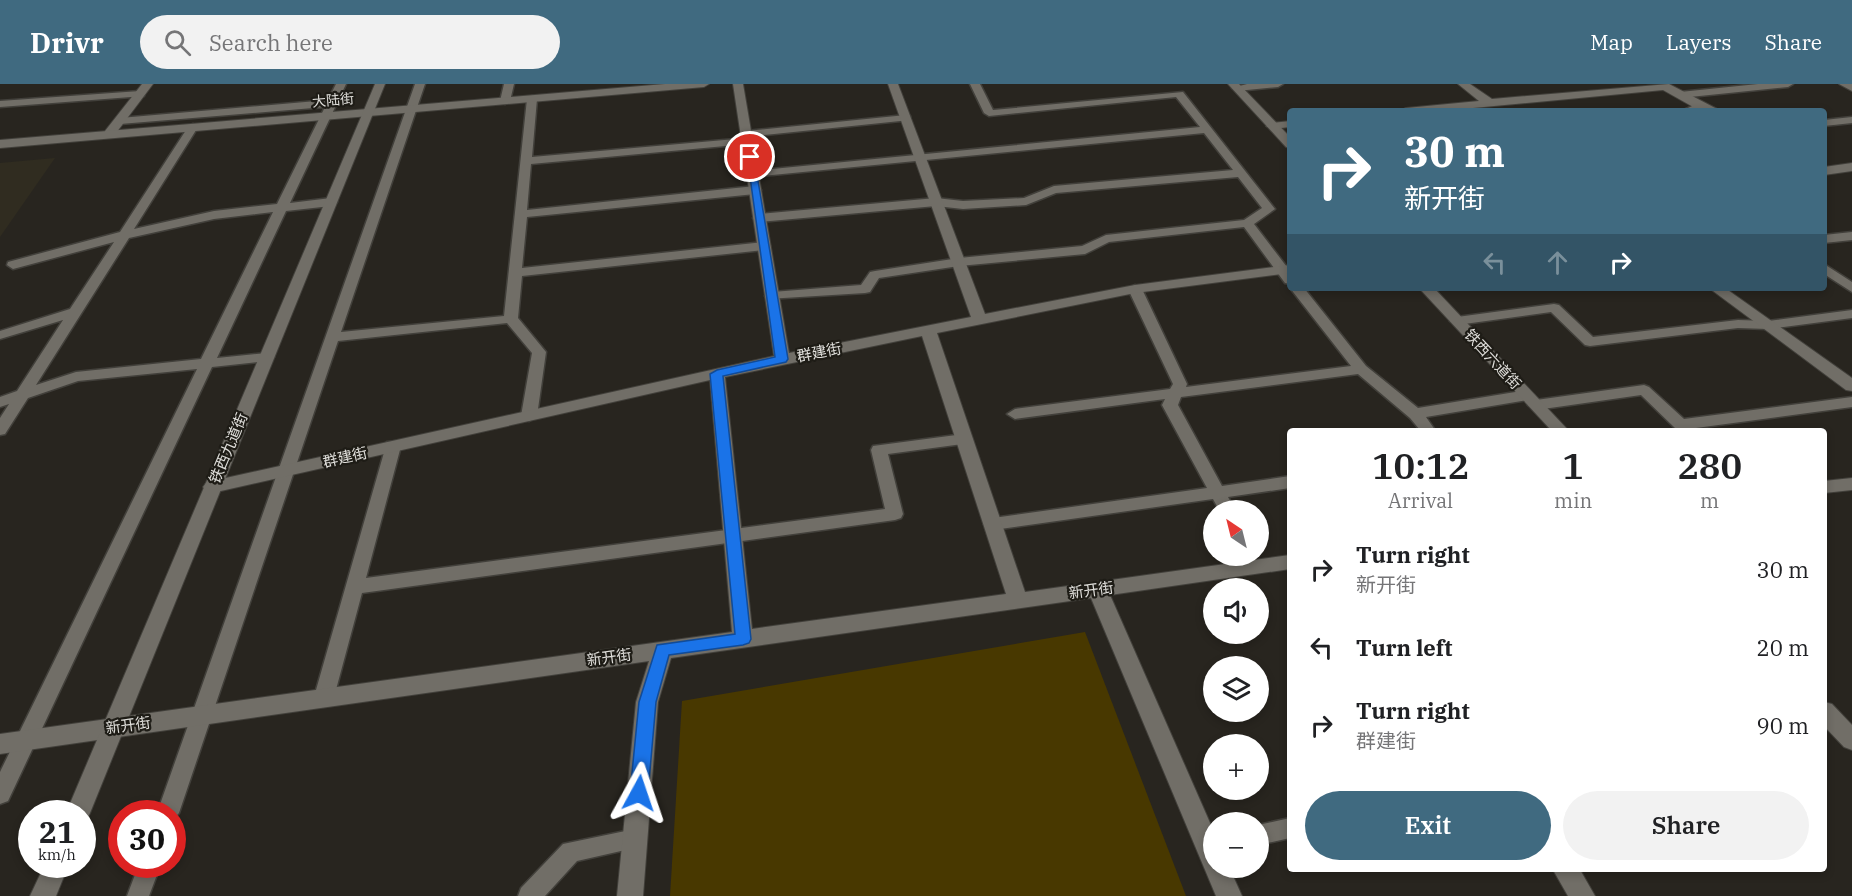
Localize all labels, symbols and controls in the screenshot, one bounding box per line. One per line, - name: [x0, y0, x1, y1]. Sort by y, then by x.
- search box: [140, 15, 560, 69]
- text: Drivr: [30, 24, 104, 61]
- icon: search: [161, 26, 194, 59]
- text: Search here: [209, 28, 333, 57]
- text: Map: [1590, 28, 1633, 56]
- text: Layers: [1666, 28, 1732, 56]
- text: Share: [1765, 28, 1822, 56]
- street label: 大陆街: [311, 89, 355, 111]
- text: 30 m: [1404, 124, 1505, 179]
- pin: [724, 131, 775, 182]
- icon: right: [1305, 132, 1383, 210]
- icon: arrive: [733, 140, 766, 173]
- text: 新开街: [1404, 180, 1485, 215]
- icon: left: [1478, 246, 1511, 279]
- icon: ahead: [1541, 246, 1574, 279]
- icon: right: [1604, 246, 1637, 279]
- street label: 铁西六道街: [1460, 325, 1526, 393]
- street label: 群建街: [795, 338, 843, 366]
- street label: 铁西九道街: [205, 410, 251, 486]
- text: 10:12: [1372, 442, 1469, 489]
- text: 1: [1562, 442, 1584, 489]
- text: 280: [1677, 442, 1742, 489]
- street label: 群建街: [321, 443, 369, 471]
- text: Arrival: [1388, 487, 1453, 514]
- text: min: [1554, 487, 1592, 514]
- text: m: [1700, 487, 1719, 514]
- north arrow: [1203, 500, 1269, 566]
- map controls: [1203, 500, 1269, 878]
- text: Turn right: [1356, 540, 1470, 569]
- icon: right: [1305, 553, 1338, 586]
- text: 30 m: [1757, 555, 1809, 584]
- text: 新开街: [1356, 571, 1416, 598]
- street label: 新开街: [1067, 577, 1115, 603]
- button: sound: [1203, 578, 1269, 644]
- icon: left: [1305, 631, 1338, 664]
- text: Turn left: [1356, 633, 1452, 662]
- text: 20 m: [1757, 633, 1809, 662]
- street label: 新开街: [585, 644, 633, 670]
- button: layers: [1203, 656, 1269, 722]
- text: Turn right: [1356, 696, 1470, 725]
- icon: right: [1305, 709, 1338, 742]
- text: 90 m: [1757, 711, 1809, 740]
- street label: 新开街: [104, 712, 152, 738]
- text: 群建街: [1356, 727, 1416, 754]
- button: +: [1203, 734, 1269, 800]
- position arrow: [607, 761, 671, 825]
- button: Exit: [1305, 791, 1551, 860]
- button: Share: [1563, 791, 1809, 860]
- speed limit sign: 30: [108, 800, 186, 878]
- text: 21: [39, 812, 75, 851]
- button: −: [1203, 812, 1269, 878]
- text: km/h: [38, 845, 76, 864]

